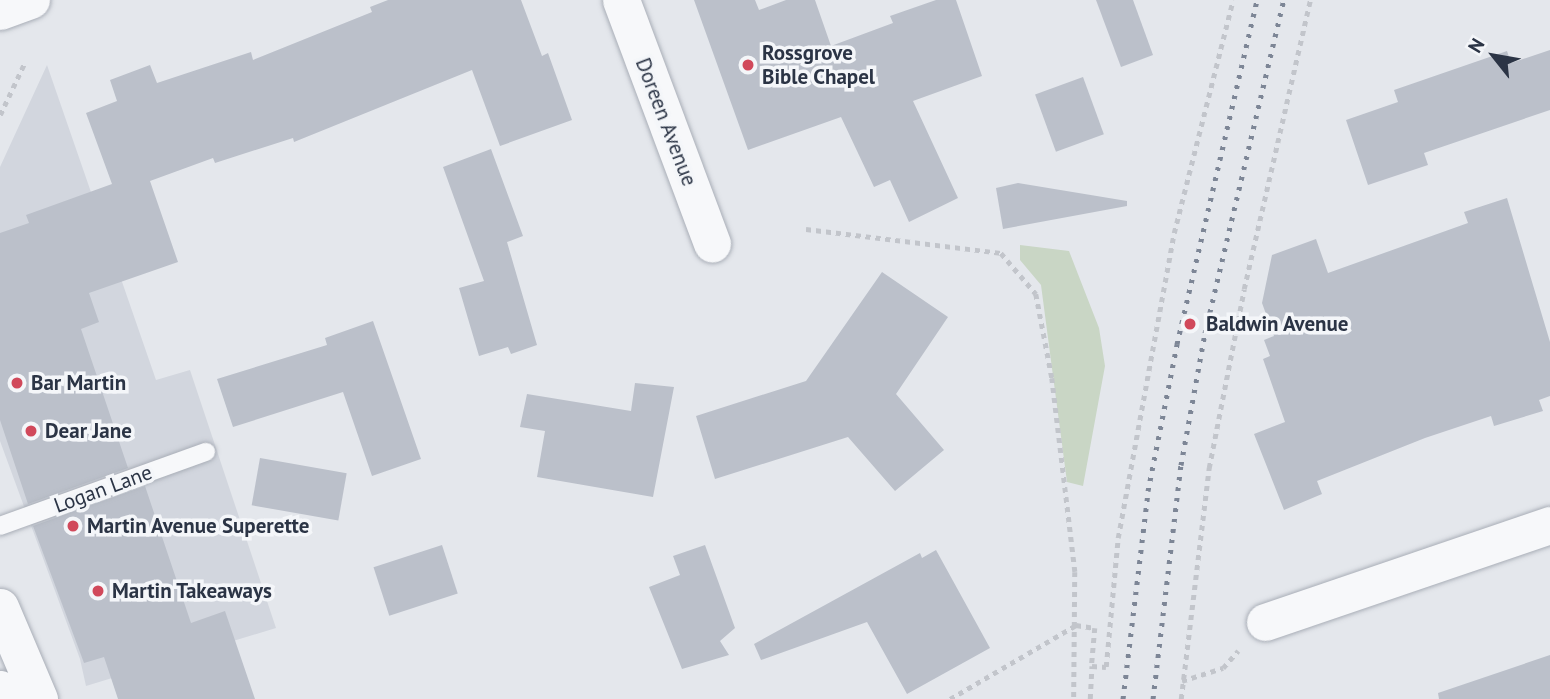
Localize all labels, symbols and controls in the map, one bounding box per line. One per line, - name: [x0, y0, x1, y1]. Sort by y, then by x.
- north arrow: [1459, 21, 1529, 91]
- text: N: [1462, 34, 1489, 57]
- place label: Rossgrove Bible Chapel: [762, 40, 875, 90]
- street label: Doreen Avenue: [630, 54, 702, 190]
- marker: Rossgrove Bible Chapel: [740, 57, 756, 73]
- place label: Baldwin Avenue: [1206, 311, 1349, 337]
- marker: Baldwin Avenue: [1180, 314, 1200, 334]
- place label: Bar Martin: [31, 370, 126, 396]
- marker: Bar Martin: [9, 375, 25, 391]
- place label: Dear Jane: [45, 418, 132, 444]
- marker: Dear Jane: [23, 423, 39, 439]
- street label: Logan Lane: [50, 460, 156, 518]
- place label: Martin Avenue Superette: [87, 513, 310, 539]
- marker: Martin Avenue Superette: [65, 518, 81, 534]
- place label: Martin Takeaways: [112, 578, 273, 604]
- marker: Martin Takeaways: [90, 583, 106, 599]

